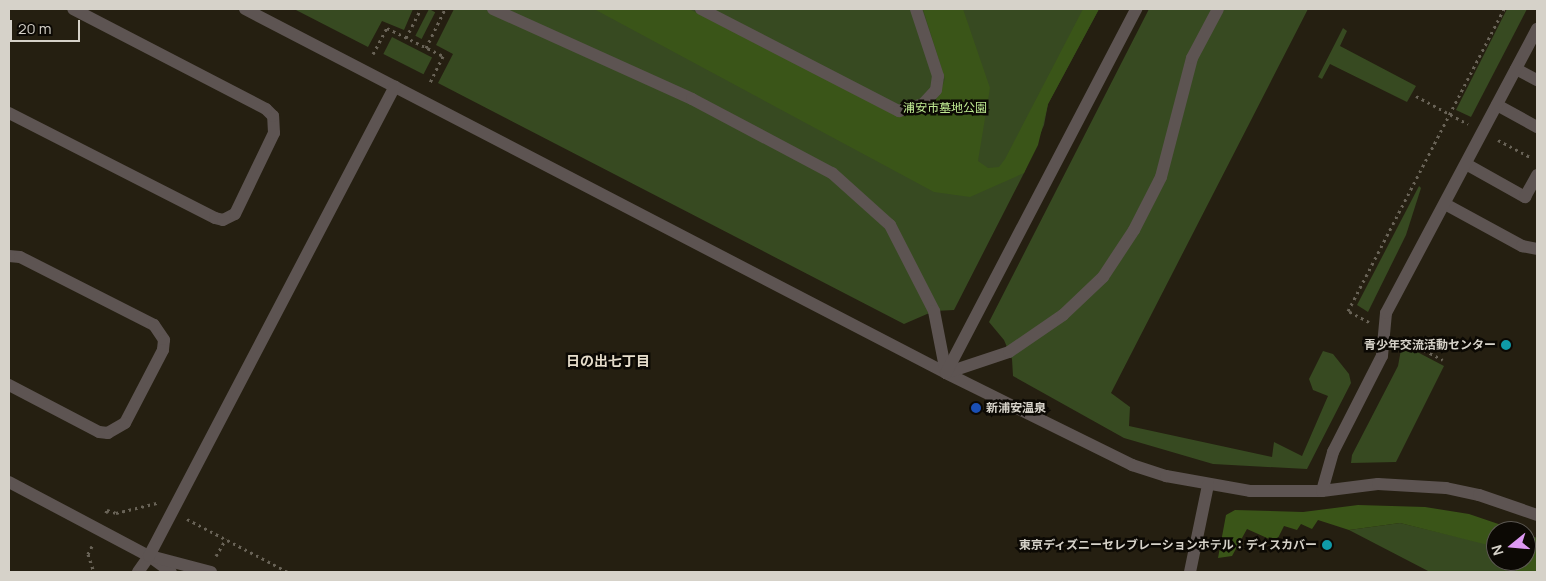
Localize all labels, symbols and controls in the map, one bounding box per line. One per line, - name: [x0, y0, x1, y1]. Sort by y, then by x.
- scale bar: [12, 10, 82, 42]
- text: 20 m: [18, 18, 51, 39]
- park label: 浦安市墓地公園: [903, 101, 987, 115]
- place label: 青少年交流活動センター: [1364, 338, 1496, 352]
- marker: 青少年交流活動センター: [1500, 339, 1512, 351]
- district label: 日の出七丁目: [566, 353, 650, 369]
- place label: 新浦安温泉: [986, 401, 1046, 415]
- marker: 新浦安温泉: [970, 402, 982, 414]
- north arrow: [1486, 521, 1536, 571]
- place label: 東京ディズニーセレブレーションホテル：ディスカバー: [1017, 538, 1317, 552]
- marker: 東京ディズニーセレブレーションホテル：ディスカバー: [1321, 539, 1333, 551]
- text: N: [1487, 543, 1508, 558]

